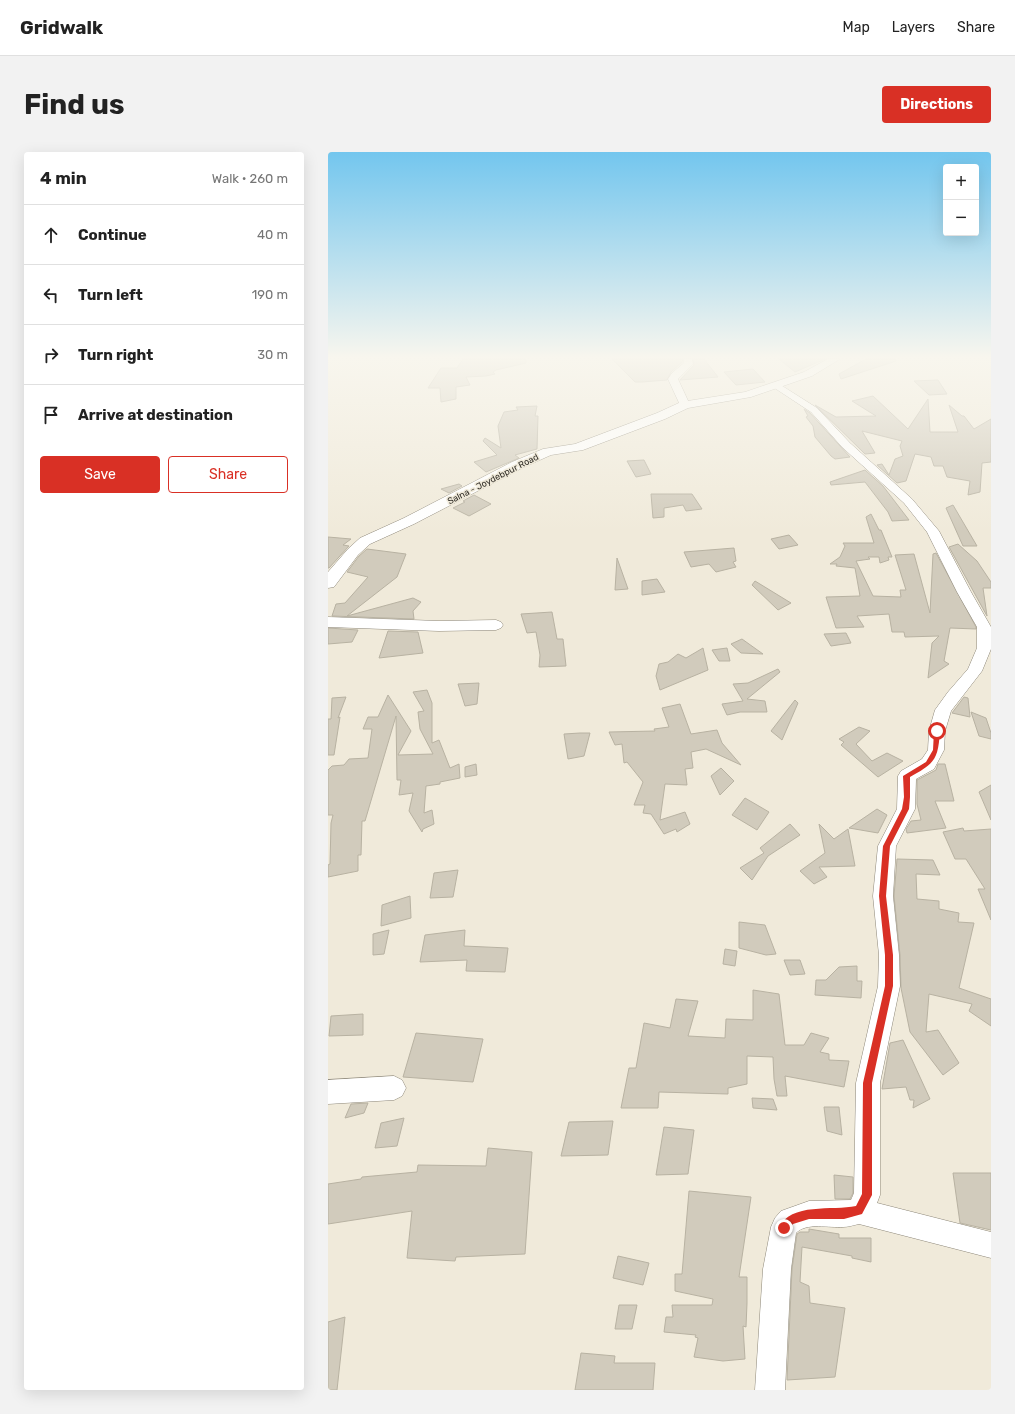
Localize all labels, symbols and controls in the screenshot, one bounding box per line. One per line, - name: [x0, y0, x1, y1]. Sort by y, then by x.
- text: Gridwalk: [20, 16, 103, 39]
- text: Map: [843, 19, 870, 36]
- text: Layers: [892, 19, 935, 36]
- text: Share: [957, 19, 995, 36]
- button: Directions: [882, 86, 991, 123]
- text: Find us: [24, 88, 124, 121]
- map controls: [943, 164, 979, 236]
- button: +: [943, 164, 979, 200]
- text: 4 min: [40, 168, 87, 188]
- text: Walk · 260 m: [212, 171, 288, 186]
- button: −: [943, 200, 979, 236]
- icon: ahead: [40, 224, 62, 246]
- text: Continue: [78, 226, 147, 244]
- text: 40 m: [257, 227, 288, 242]
- icon: left: [40, 284, 62, 306]
- text: Turn left: [78, 286, 143, 304]
- text: 190 m: [252, 287, 288, 302]
- icon: right: [40, 344, 62, 366]
- text: Turn right: [78, 346, 153, 364]
- text: 30 m: [257, 347, 288, 362]
- icon: arrive: [40, 404, 62, 426]
- text: Arrive at destination: [78, 406, 233, 424]
- street label: Salna - Joydebpur Road: [446, 452, 540, 506]
- button: Save: [40, 456, 160, 493]
- button: Share: [168, 456, 288, 493]
- route start: [928, 722, 946, 740]
- route end: [775, 1219, 793, 1237]

